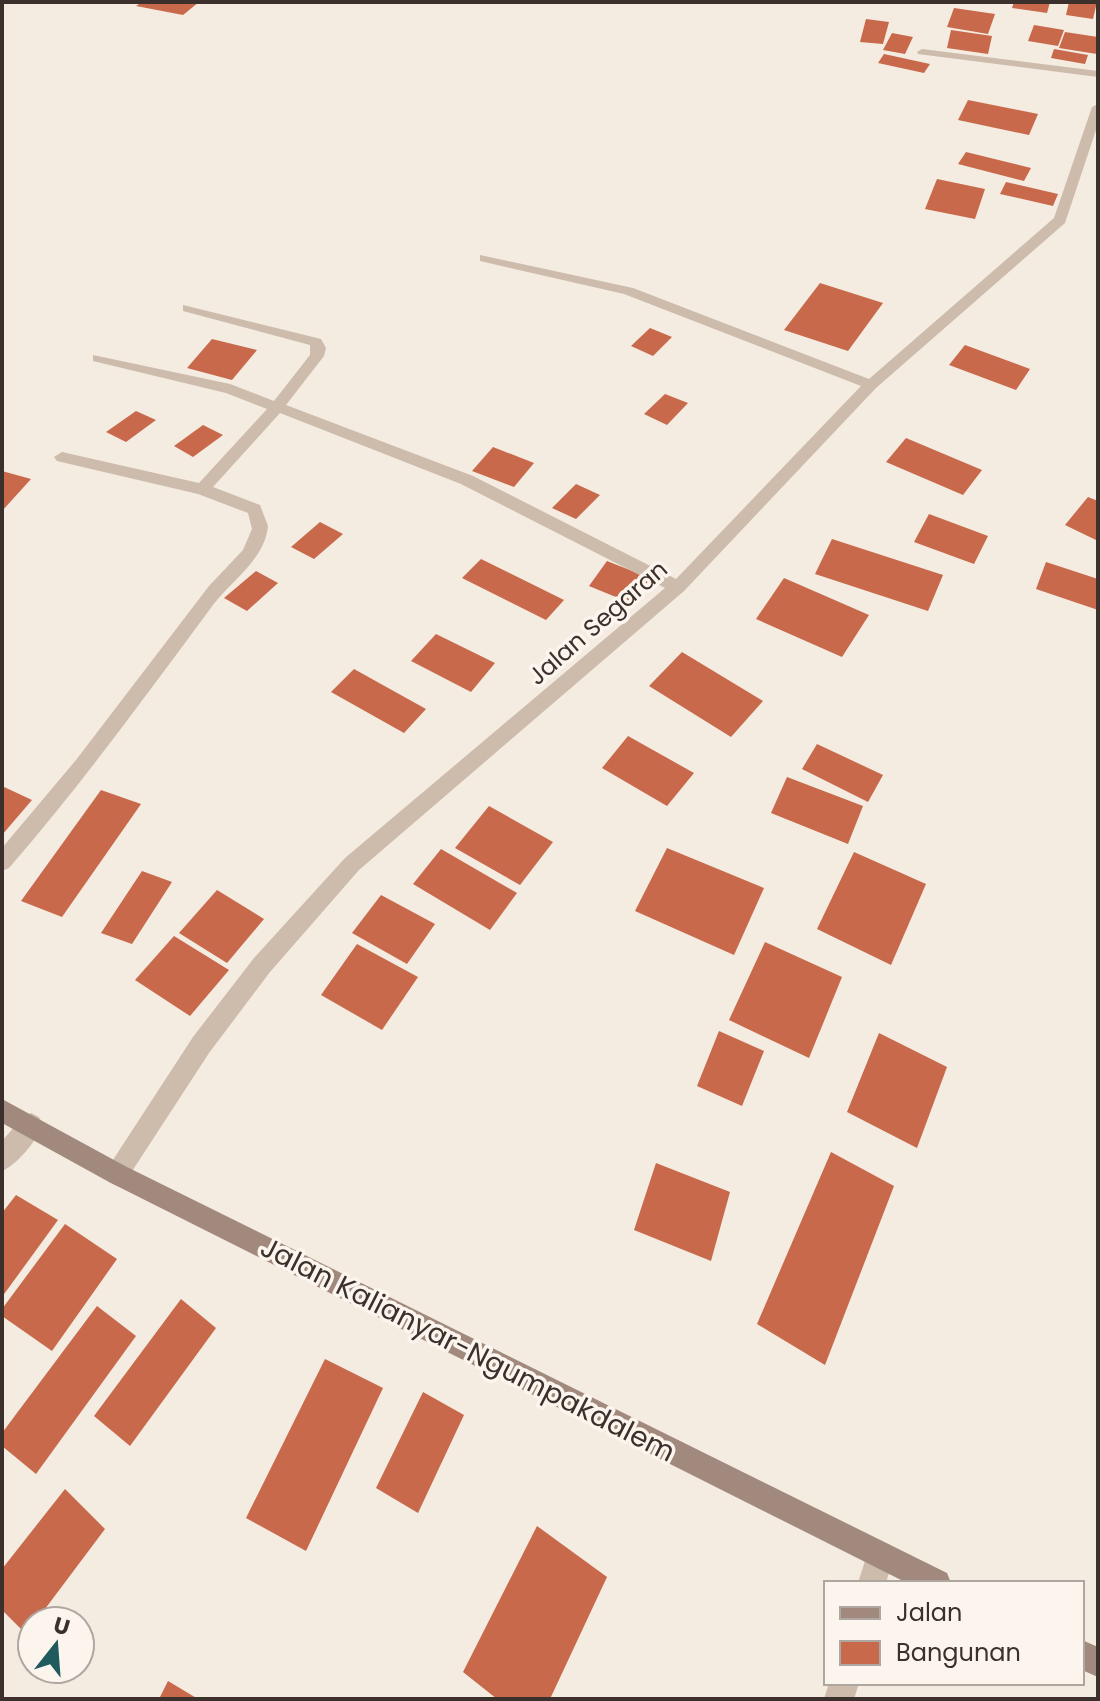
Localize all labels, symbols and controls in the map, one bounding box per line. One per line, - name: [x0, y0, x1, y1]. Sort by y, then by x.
- street label: Jalan Segaran: [521, 553, 674, 692]
- street label: Jalan Kalianyar-Ngumpakdalem: [254, 1228, 682, 1471]
- legend: [824, 1581, 1084, 1685]
- text: Jalan: [896, 1596, 962, 1629]
- north arrow: [16, 1605, 96, 1685]
- text: U: [50, 1609, 74, 1643]
- text: Bangunan: [896, 1636, 1021, 1669]

